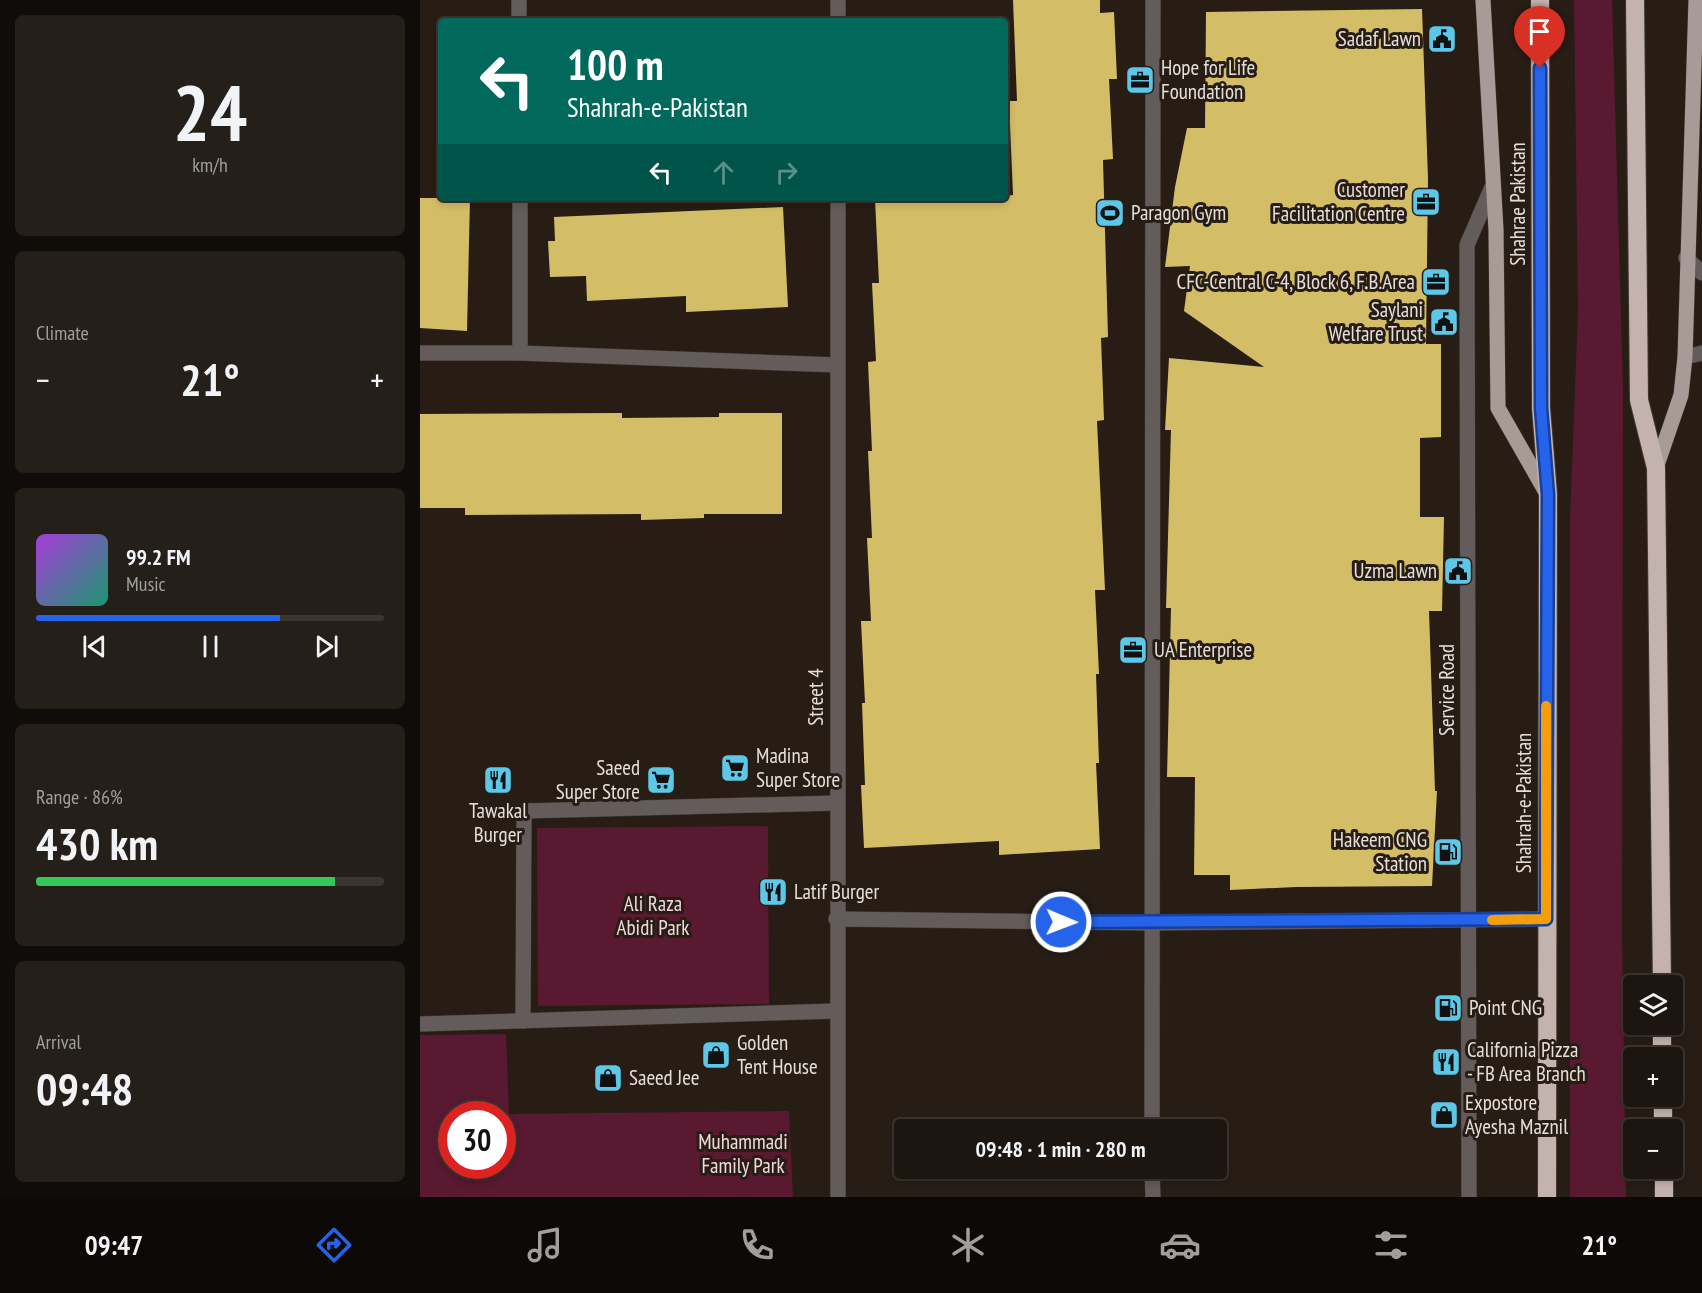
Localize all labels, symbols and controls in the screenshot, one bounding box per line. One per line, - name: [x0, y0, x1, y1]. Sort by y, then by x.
- pin: [1514, 6, 1565, 68]
- icon: arrive: [1523, 15, 1556, 48]
- public building icon: Sadaf Lawn: [1426, 23, 1458, 55]
- place label: Sadaf Lawn: [1338, 25, 1421, 52]
- text: 100 m: [567, 37, 664, 92]
- icon: left: [468, 42, 546, 120]
- place label: Hope for Life Foundation: [1161, 54, 1255, 105]
- text: 24: [173, 62, 247, 163]
- office icon: Hope for Life Foundation: [1124, 64, 1156, 96]
- text: Shahrah-e-Pakistan: [567, 90, 748, 124]
- street label: Shahrae Pakistan: [1504, 142, 1531, 266]
- text: km/h: [192, 152, 228, 178]
- icon: left: [644, 156, 677, 189]
- icon: ahead: [707, 156, 740, 189]
- icon: right: [770, 156, 803, 189]
- place label: Customer Facilitation Centre: [1272, 176, 1405, 227]
- office icon: Customer Facilitation Centre: [1410, 186, 1442, 218]
- sports icon: Paragon Gym: [1094, 197, 1126, 229]
- place label: Paragon Gym: [1131, 199, 1226, 226]
- office icon: CFC-Central C-4, Block 6, F.B.Area: [1420, 266, 1452, 298]
- place label: CFC-Central C-4, Block 6, F.B.Area: [1177, 268, 1415, 295]
- place label: Saylani Welfare Trust: [1329, 296, 1423, 347]
- public building icon: Saylani Welfare Trust: [1428, 306, 1460, 338]
- text: Climate: [36, 320, 89, 346]
- text: 21°: [180, 350, 240, 408]
- text: −: [36, 358, 50, 401]
- text: +: [370, 358, 384, 401]
- text: 99.2 FM: [126, 543, 191, 571]
- public building icon: Uzma Lawn: [1442, 555, 1474, 587]
- place label: Uzma Lawn: [1354, 557, 1437, 584]
- text: Music: [126, 571, 166, 597]
- icon: previous: [78, 630, 111, 663]
- icon: pause: [194, 630, 227, 663]
- icon: next: [310, 630, 343, 663]
- office icon: UA Enterprise: [1117, 634, 1149, 666]
- place label: UA Enterprise: [1154, 636, 1252, 663]
- street label: Service Road: [1433, 644, 1460, 736]
- street label: Street 4: [802, 668, 829, 726]
- street label: Shahrah-e-Pakistan: [1510, 733, 1537, 873]
- place label: Madina Super Store: [756, 742, 840, 793]
- supermarket icon: Madina Super Store: [719, 752, 751, 784]
- place label: Saeed Super Store: [556, 754, 640, 805]
- restaurant icon: Tawakal Burger: [482, 764, 514, 796]
- supermarket icon: Saeed Super Store: [645, 764, 677, 796]
- text: Range · 86%: [36, 784, 123, 810]
- place label: Tawakal Burger: [469, 797, 527, 848]
- text: 430 km: [36, 814, 158, 872]
- place label: Hakeem CNG Station: [1333, 826, 1427, 877]
- fuel station icon: Hakeem CNG Station: [1432, 836, 1464, 868]
- restaurant icon: Latif Burger: [757, 876, 789, 908]
- place label: Latif Burger: [794, 878, 880, 905]
- park label: Ali Raza Abidi Park: [617, 890, 689, 941]
- position arrow: [1029, 890, 1093, 954]
- map controls: [1623, 975, 1683, 1179]
- button: layers: [1623, 975, 1683, 1035]
- fuel station icon: Point CNG: [1432, 992, 1464, 1024]
- place label: Point CNG: [1469, 994, 1542, 1021]
- text: Arrival: [36, 1029, 81, 1055]
- place label: Golden Tent House: [737, 1029, 818, 1080]
- place label: California Pizza - FB Area Branch: [1467, 1036, 1586, 1087]
- shop icon: Golden Tent House: [700, 1039, 732, 1071]
- restaurant icon: California Pizza - FB Area Branch: [1430, 1046, 1462, 1078]
- button: +: [1623, 1047, 1683, 1107]
- text: 09:48: [36, 1059, 133, 1117]
- shop icon: Saeed Jee: [592, 1062, 624, 1094]
- place label: Saeed Jee: [629, 1064, 699, 1091]
- place label: Expostore Ayesha Maznil: [1465, 1089, 1568, 1140]
- shop icon: Expostore Ayesha Maznil: [1428, 1099, 1460, 1131]
- speed limit sign: 30: [438, 1101, 516, 1179]
- button: −: [1623, 1119, 1683, 1179]
- park label: Muhammadi Family Park: [698, 1128, 788, 1179]
- text: 09:48 · 1 min · 280 m: [975, 1135, 1146, 1163]
- icon: directions: [313, 1224, 355, 1266]
- icon: music: [524, 1224, 566, 1266]
- icon: phone: [736, 1224, 778, 1266]
- icon: climate: [947, 1224, 989, 1266]
- icon: car: [1159, 1224, 1201, 1266]
- icon: filters: [1370, 1224, 1412, 1266]
- text: 09:47: [85, 1228, 143, 1262]
- text: 21°: [1582, 1228, 1617, 1262]

